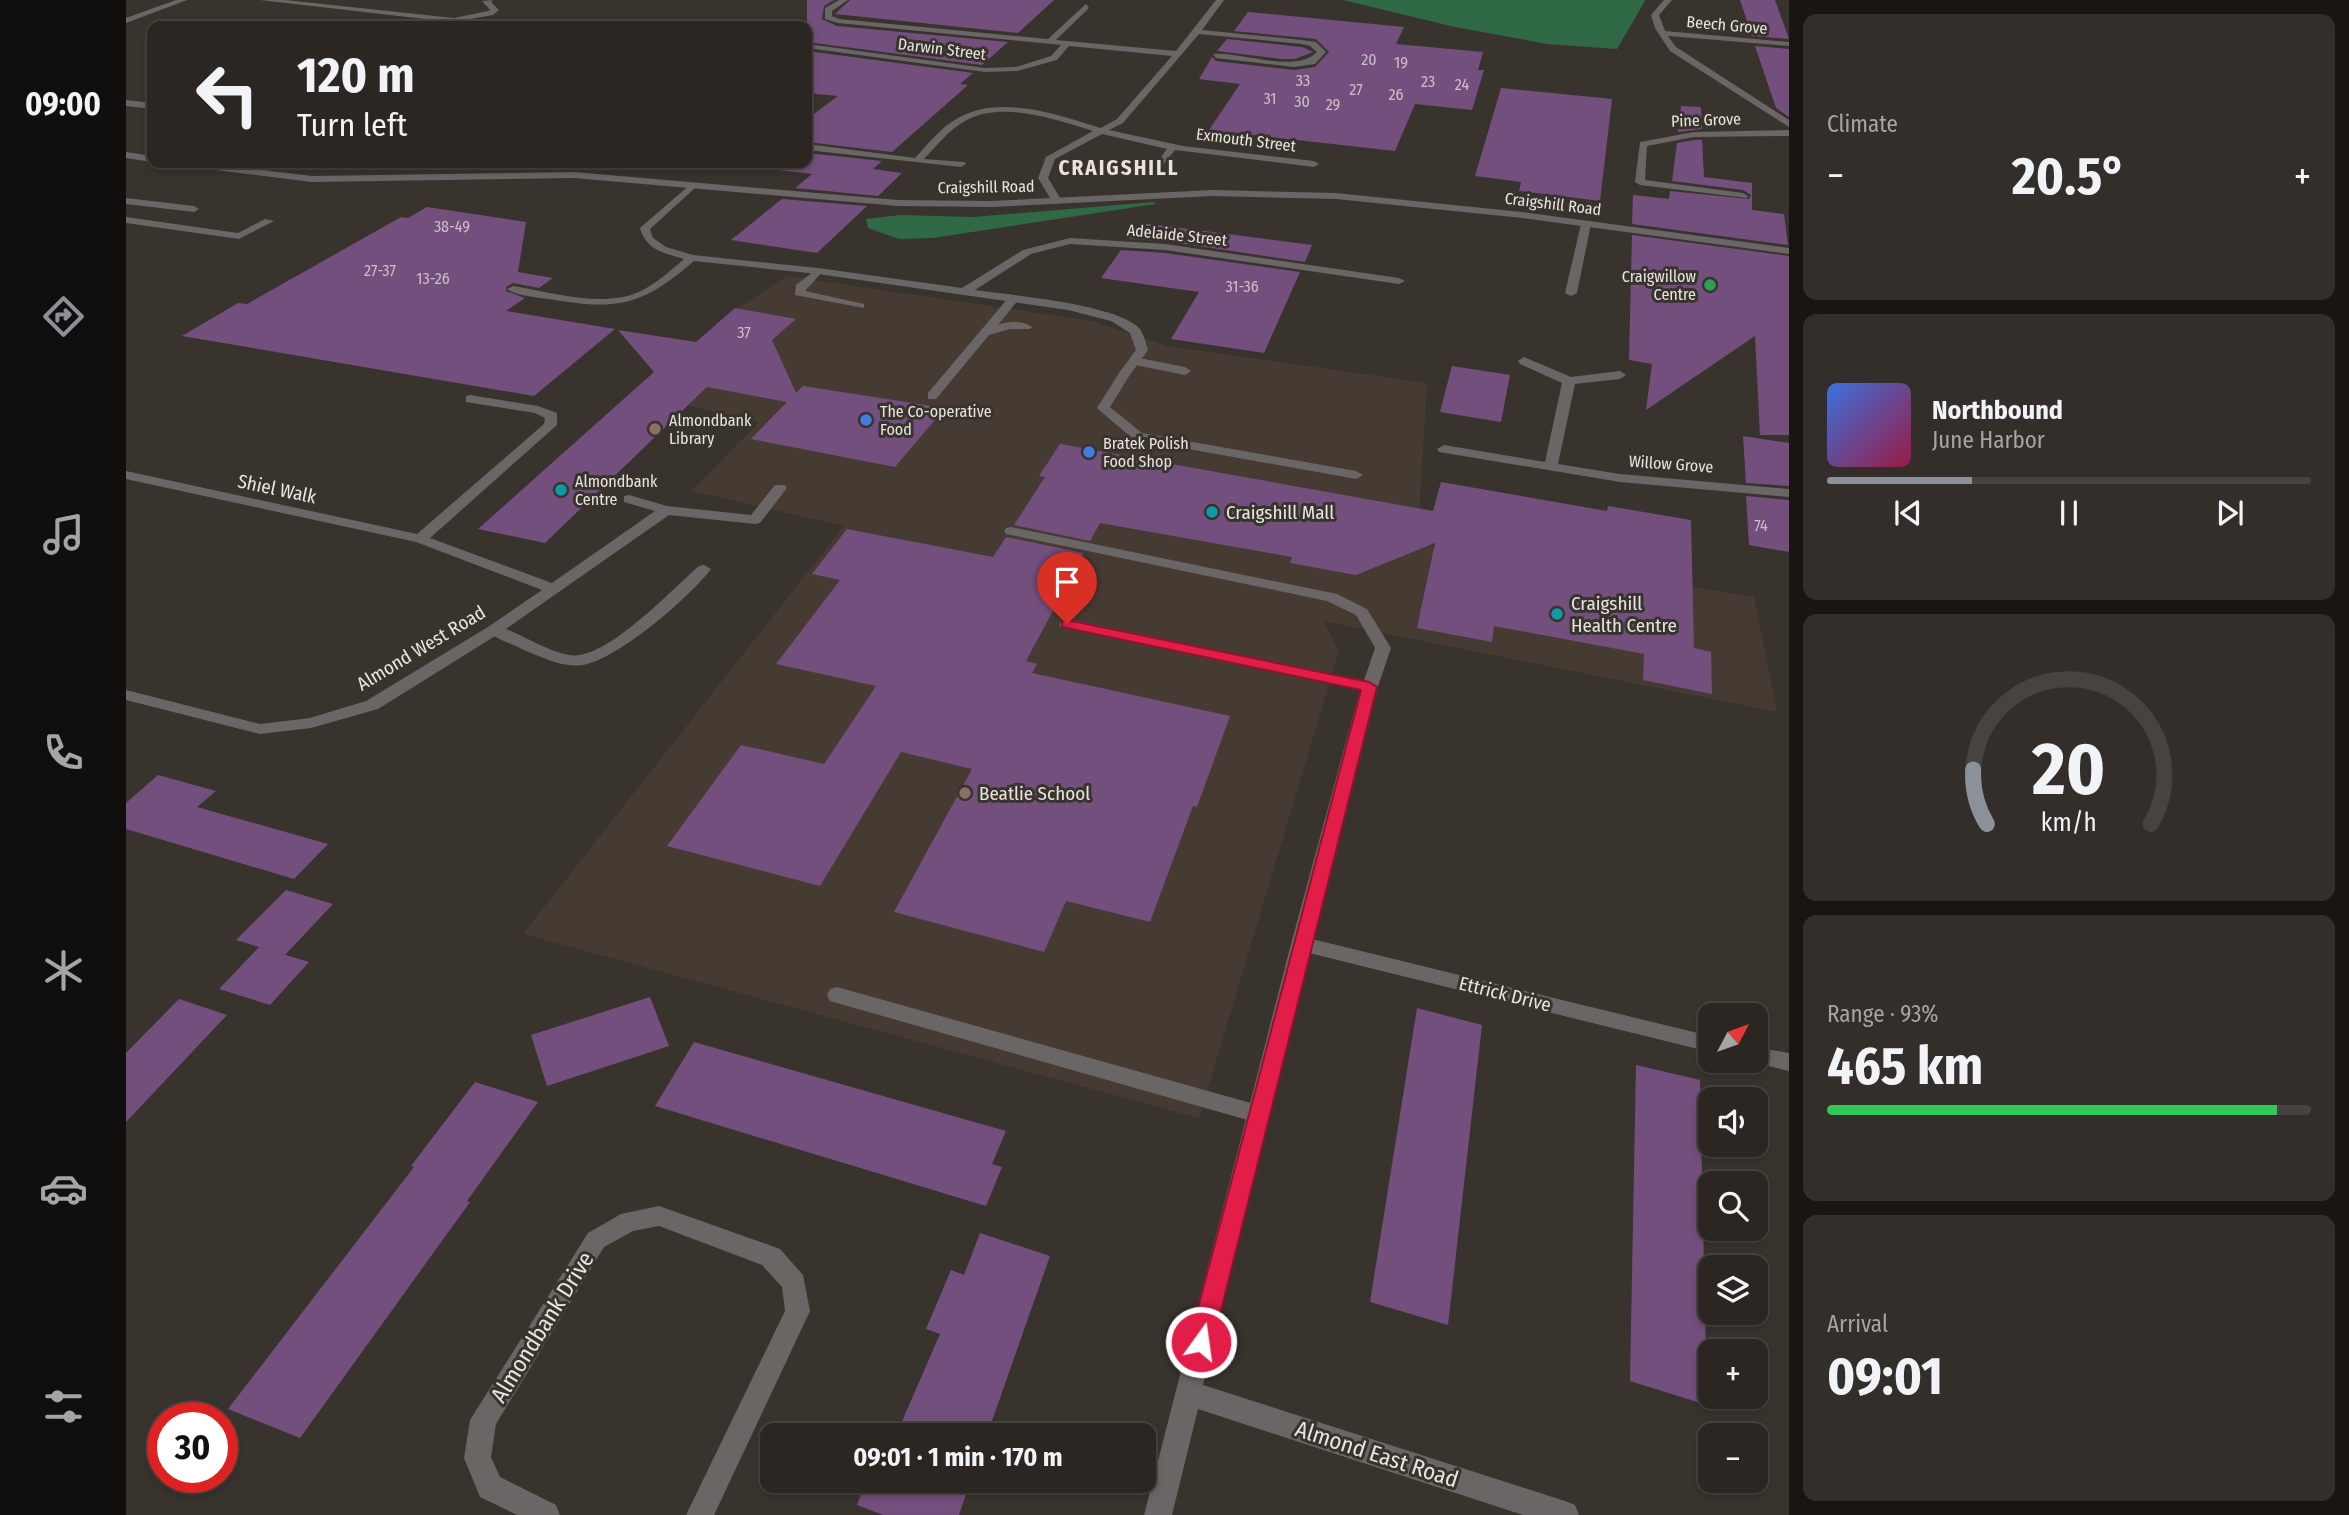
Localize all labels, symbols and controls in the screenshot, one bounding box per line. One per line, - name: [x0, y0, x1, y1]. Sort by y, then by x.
- street label: Beech Grove: [1686, 12, 1768, 38]
- street label: Darwin Street: [897, 34, 988, 64]
- text: 120 m: [297, 46, 415, 105]
- icon: left: [182, 49, 273, 140]
- house number: 20: [1361, 50, 1377, 69]
- house number: 19: [1394, 53, 1408, 72]
- house number: 33: [1296, 71, 1310, 90]
- house number: 23: [1421, 72, 1435, 91]
- house number: 24: [1455, 75, 1469, 94]
- house number: 27: [1349, 80, 1363, 99]
- text: 09:00: [25, 85, 101, 123]
- house number: 26: [1389, 85, 1404, 104]
- house number: 31: [1263, 89, 1277, 108]
- house number: 30: [1294, 92, 1310, 111]
- house number: 29: [1326, 95, 1341, 114]
- text: Turn left: [297, 106, 407, 144]
- street label: Pine Grove: [1671, 109, 1741, 131]
- text: Climate: [1827, 110, 1898, 138]
- street label: Exmouth Street: [1195, 124, 1298, 156]
- text: 20.5°: [2012, 145, 2126, 208]
- text: −: [1827, 153, 1844, 199]
- text: +: [2294, 153, 2311, 199]
- district label: CRAIGSHILL: [1059, 155, 1179, 181]
- street label: Craigshill Road: [937, 177, 1035, 197]
- street label: Craigshill Road: [1504, 189, 1602, 219]
- house number: 38-49: [434, 217, 470, 236]
- street label: Adelaide Street: [1126, 220, 1229, 250]
- house number: 27-37: [364, 261, 397, 280]
- place label: Craigwillow Centre: [1622, 267, 1697, 304]
- house number: 13-26: [416, 269, 450, 288]
- house number: 31-36: [1225, 277, 1259, 296]
- marker: Craigwillow Centre: [1702, 277, 1718, 293]
- icon: directions: [39, 292, 88, 341]
- house number: 37: [737, 323, 751, 342]
- text: Northbound: [1932, 395, 2063, 426]
- place label: The Co-operative Food: [880, 402, 992, 439]
- place label: Almondbank Library: [669, 411, 752, 448]
- marker: The Co-operative Food: [858, 412, 874, 428]
- marker: Almondbank Library: [647, 421, 663, 437]
- text: June Harbor: [1932, 426, 2045, 454]
- place label: Bratek Polish Food Shop: [1103, 434, 1189, 471]
- marker: Bratek Polish Food Shop: [1081, 444, 1097, 460]
- street label: Willow Grove: [1628, 452, 1714, 476]
- street label: Shiel Walk: [236, 469, 319, 509]
- place label: Almondbank Centre: [575, 472, 658, 509]
- marker: Almondbank Centre: [553, 482, 569, 498]
- icon: previous: [1889, 494, 1927, 532]
- icon: pause: [2050, 494, 2088, 532]
- icon: next: [2211, 494, 2249, 532]
- place label: Craigshill Mall: [1226, 501, 1334, 524]
- marker: Craigshill Mall: [1204, 504, 1220, 520]
- icon: music: [39, 510, 88, 559]
- house number: 74: [1754, 516, 1768, 535]
- pin: [1037, 552, 1097, 624]
- icon: arrive: [1048, 563, 1086, 601]
- place label: Craigshill Health Centre: [1571, 592, 1677, 637]
- street label: Almond West Road: [353, 601, 489, 695]
- marker: Craigshill Health Centre: [1549, 606, 1565, 622]
- text: 20: [2031, 726, 2106, 813]
- icon: phone: [39, 728, 88, 777]
- place label: Beatlie School: [979, 782, 1090, 805]
- marker: Beatlie School: [957, 785, 973, 801]
- text: km/h: [2041, 807, 2097, 837]
- icon: climate: [39, 946, 88, 995]
- street label: Ettrick Drive: [1457, 971, 1553, 1017]
- text: Range · 93%: [1827, 1000, 1938, 1028]
- north arrow: [1698, 1003, 1768, 1073]
- map controls: [1698, 1003, 1768, 1493]
- text: 465 km: [1827, 1035, 1983, 1098]
- button: sound: [1698, 1087, 1768, 1157]
- icon: car: [39, 1164, 88, 1213]
- button: search: [1698, 1171, 1768, 1241]
- street label: Almondbank Drive: [484, 1246, 600, 1408]
- button: layers: [1698, 1255, 1768, 1325]
- position arrow: [1164, 1305, 1238, 1379]
- text: Arrival: [1827, 1310, 1888, 1338]
- button: +: [1698, 1339, 1768, 1409]
- text: 09:01: [1827, 1345, 1943, 1408]
- icon: filters: [39, 1382, 88, 1431]
- speed limit sign: 30: [147, 1402, 238, 1493]
- street label: Almond East Road: [1292, 1414, 1462, 1494]
- button: −: [1698, 1423, 1768, 1493]
- text: 09:01 · 1 min · 170 m: [853, 1442, 1063, 1473]

